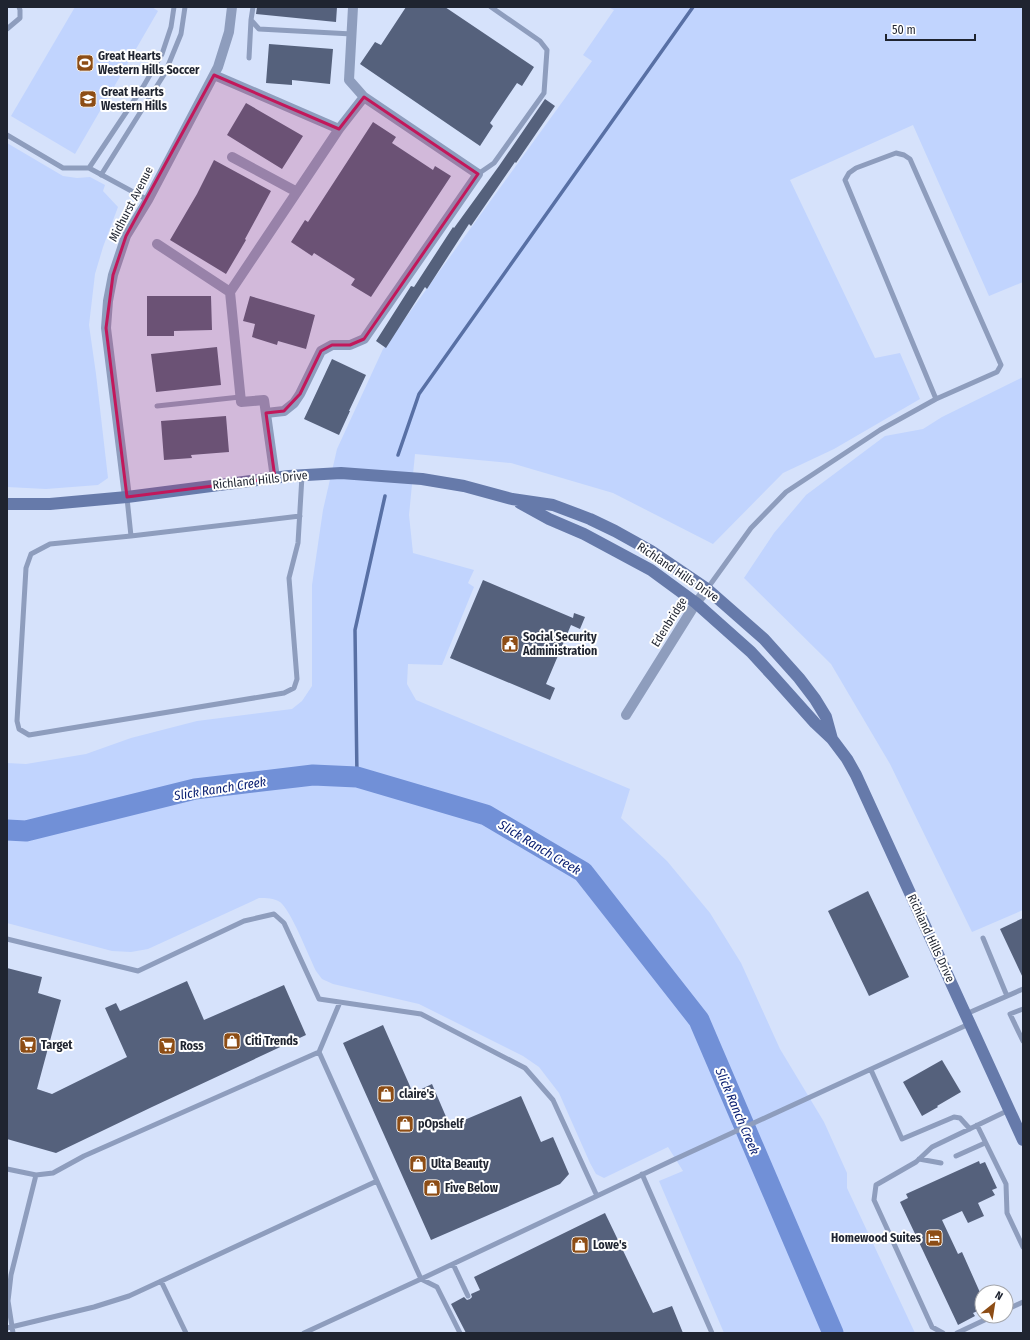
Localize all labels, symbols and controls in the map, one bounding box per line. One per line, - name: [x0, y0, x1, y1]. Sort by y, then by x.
- scale bar: [886, 16, 975, 42]
- text: 50 m: [892, 23, 916, 37]
- place label: Great Hearts Western Hills Soccer: [98, 49, 200, 77]
- sports icon: Great Hearts Western Hills Soccer: [75, 53, 95, 73]
- place label: Great Hearts Western Hills: [101, 85, 168, 113]
- school or university icon: Great Hearts Western Hills: [78, 89, 98, 109]
- street label: Midhurst Avenue: [106, 164, 156, 244]
- street label: Richland Hills Drive: [212, 468, 308, 492]
- street label: Richland Hills Drive: [634, 539, 722, 605]
- street label: Edenbridge: [648, 595, 690, 649]
- place label: Social Security Administration: [522, 630, 597, 658]
- public building icon: Social Security Administration: [500, 634, 520, 654]
- water label: Slick Ranch Creek: [172, 774, 268, 803]
- water label: Slick Ranch Creek: [495, 817, 584, 878]
- street label: Richland Hills Drive: [904, 892, 958, 984]
- shop icon: Citi Trends: [222, 1031, 242, 1051]
- place label: Citi Trends: [245, 1034, 299, 1048]
- supermarket icon: Target: [18, 1035, 38, 1055]
- supermarket icon: Ross: [157, 1036, 177, 1056]
- place label: Target: [41, 1038, 73, 1052]
- place label: Ross: [180, 1039, 204, 1053]
- water label: Slick Ranch Creek: [712, 1065, 763, 1157]
- shop icon: claire's: [376, 1084, 396, 1104]
- place label: claire's: [399, 1087, 435, 1101]
- shop icon: pOpshelf: [395, 1114, 415, 1134]
- place label: pOpshelf: [418, 1117, 464, 1131]
- shop icon: Ulta Beauty: [408, 1154, 428, 1174]
- place label: Ulta Beauty: [431, 1157, 489, 1171]
- shop icon: Five Below: [422, 1178, 442, 1198]
- place label: Five Below: [445, 1181, 499, 1195]
- hotel icon: Homewood Suites: [924, 1228, 944, 1248]
- place label: Homewood Suites: [831, 1231, 922, 1245]
- shop icon: Lowe's: [570, 1235, 590, 1255]
- place label: Lowe's: [593, 1238, 628, 1252]
- north arrow: [974, 1284, 1014, 1324]
- text: N: [993, 1288, 1005, 1303]

